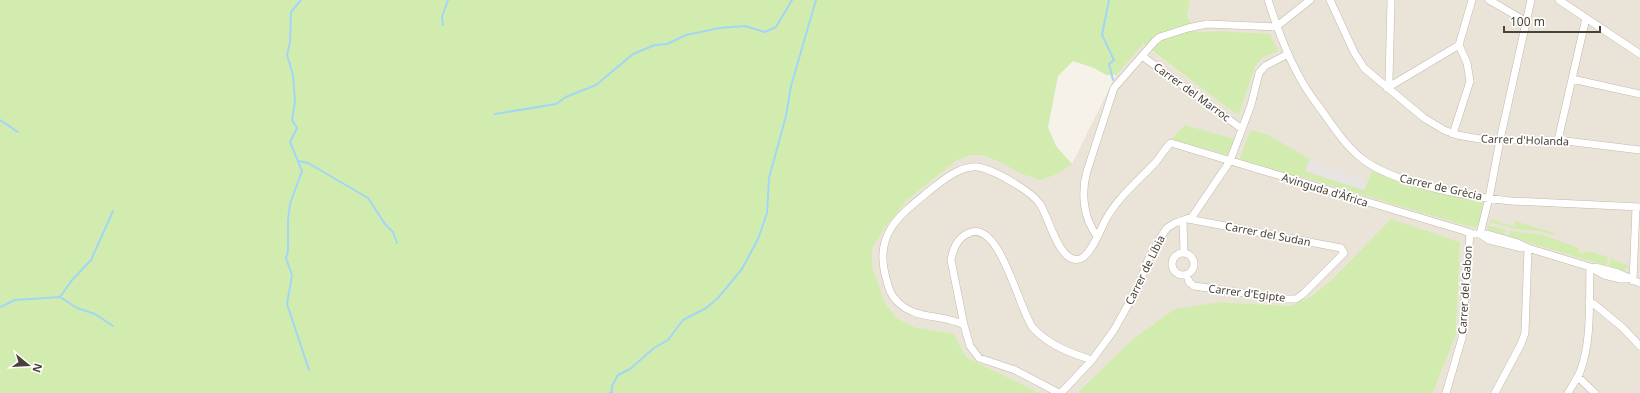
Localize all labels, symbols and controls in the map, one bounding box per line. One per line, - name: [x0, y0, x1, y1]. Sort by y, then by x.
- scale bar: [1504, 8, 1600, 34]
- text: 100 m: [1510, 13, 1545, 30]
- street label: Carrer del Marroc: [1151, 59, 1234, 124]
- street label: Carrer d'Holanda: [1481, 130, 1569, 149]
- street label: Avinguda d'Àfrica: [1280, 169, 1370, 210]
- street label: Carrer de Grècia: [1398, 170, 1484, 203]
- street label: Carrer del Sudan: [1224, 218, 1312, 249]
- street label: Carrer de Líbia: [1121, 232, 1168, 307]
- street label: Carrer del Gabon: [1454, 245, 1475, 335]
- street label: Carrer d'Egipte: [1208, 280, 1286, 305]
- north arrow: [8, 345, 48, 385]
- text: N: [29, 362, 47, 375]

